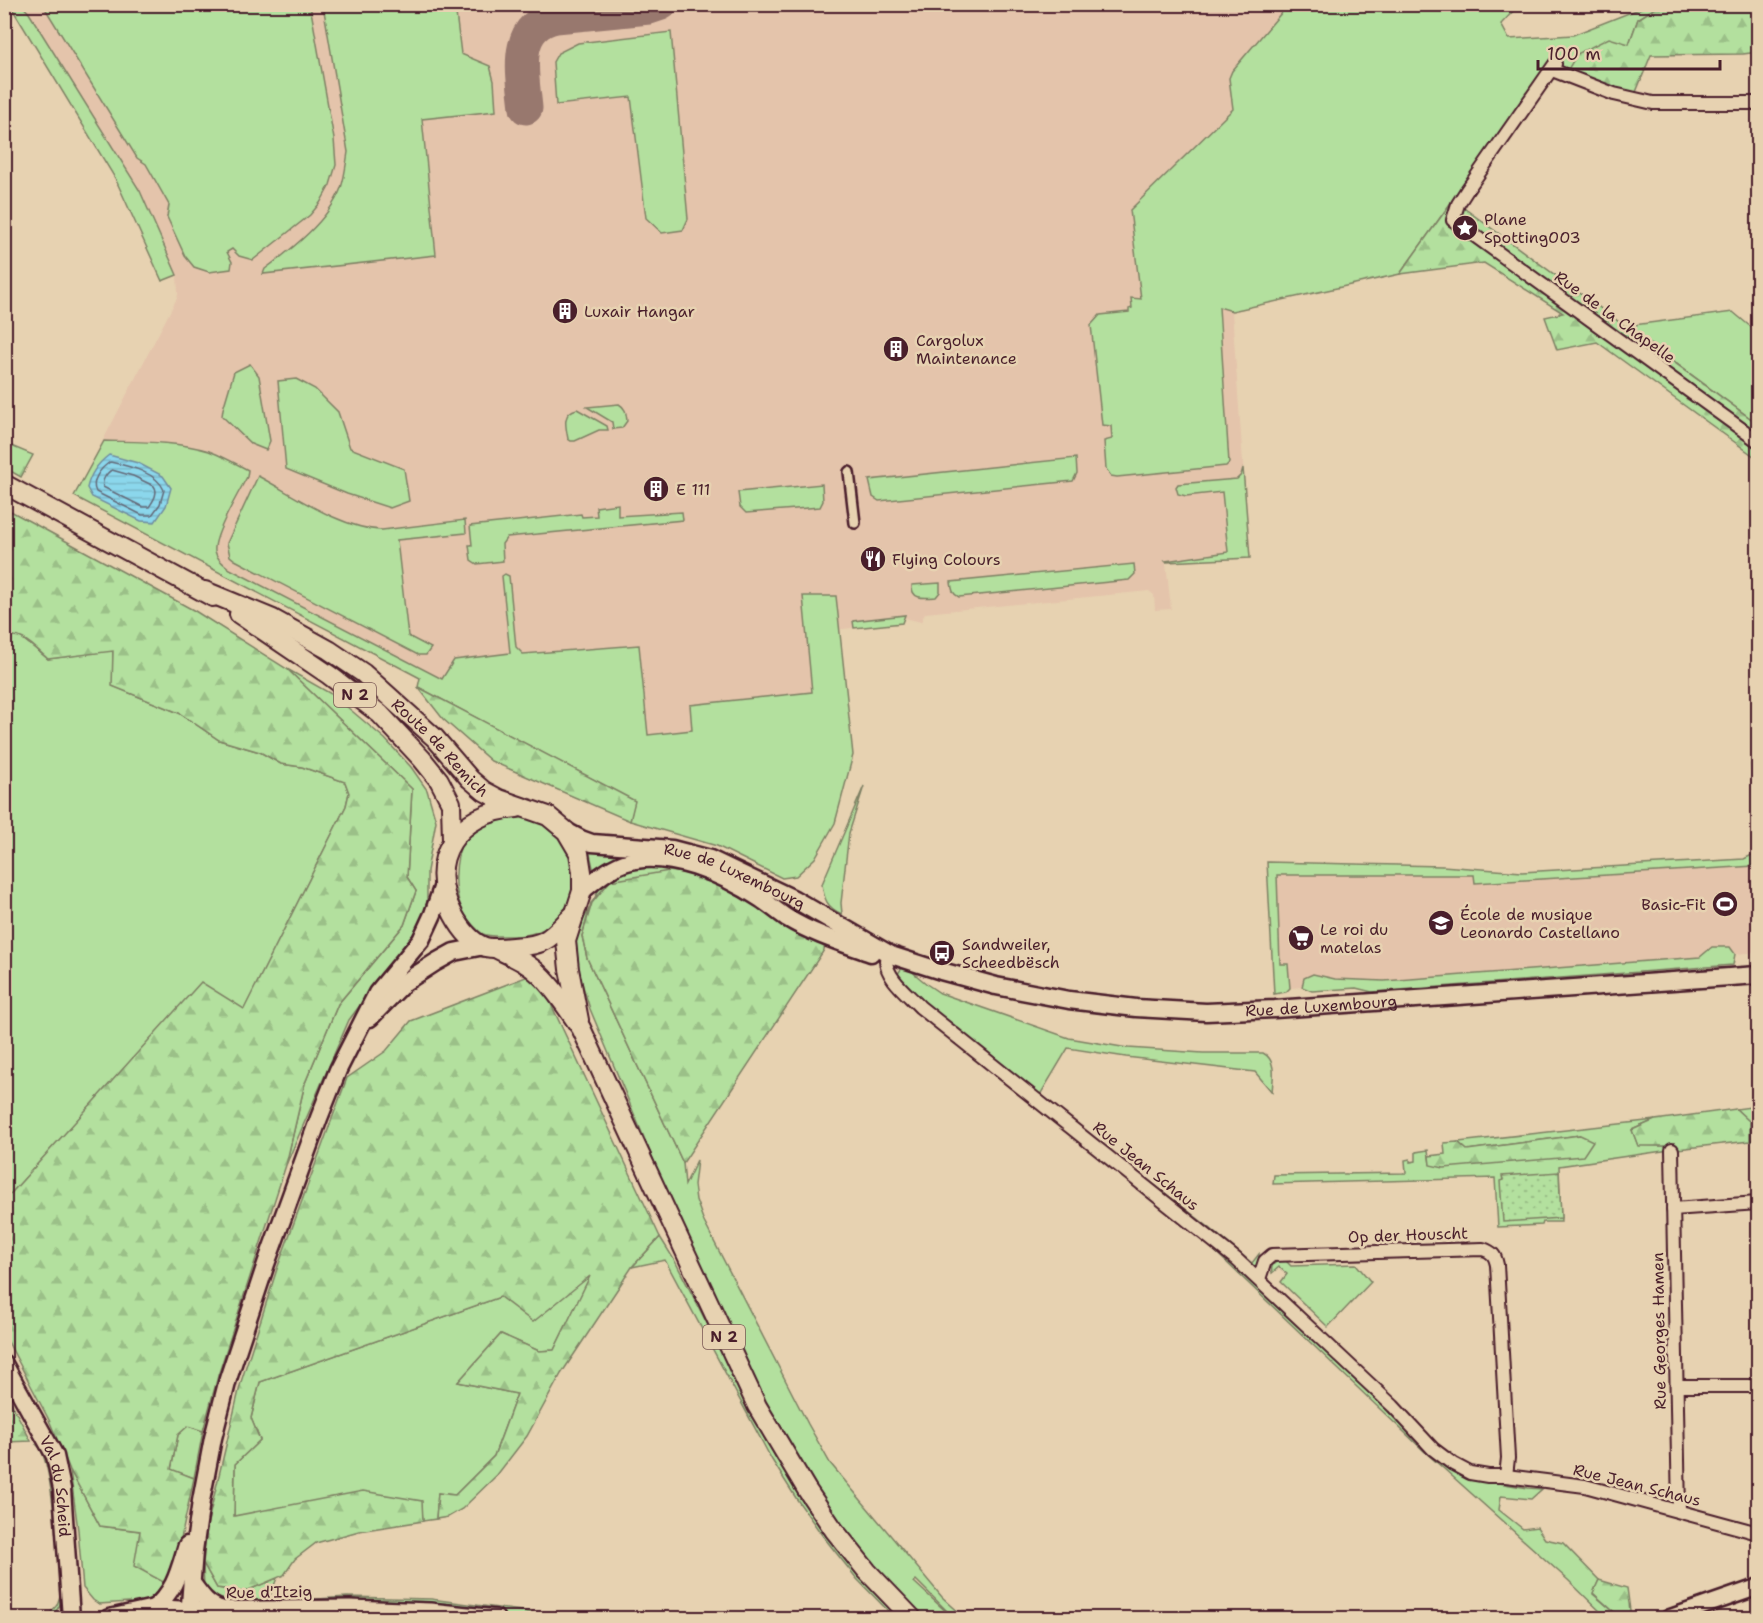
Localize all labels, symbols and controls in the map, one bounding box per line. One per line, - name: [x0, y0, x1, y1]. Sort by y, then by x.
- scale bar: [1538, 33, 1720, 71]
- text: 100 m: [1547, 42, 1601, 66]
- place label: Plane Spotting003: [1484, 209, 1581, 248]
- place icon: Plane Spotting003: [1450, 213, 1480, 243]
- street label: Rue de la Chapelle: [1550, 266, 1680, 368]
- building icon: Luxair Hangar: [550, 296, 580, 326]
- place label: Luxair Hangar: [584, 301, 695, 322]
- place label: Cargolux Maintenance: [916, 330, 1017, 369]
- building icon: Cargolux Maintenance: [881, 334, 911, 364]
- building icon: E 111: [641, 474, 671, 504]
- place label: E 111: [676, 479, 710, 500]
- restaurant icon: Flying Colours: [858, 544, 888, 574]
- place label: Flying Colours: [892, 549, 1001, 570]
- road number: N 2: [334, 683, 376, 707]
- street label: Route de Remich: [387, 693, 493, 801]
- street label: Rue de Luxembourg: [663, 838, 810, 914]
- sports icon: Basic-Fit: [1710, 889, 1740, 919]
- place label: Basic-Fit: [1641, 894, 1706, 915]
- place label: École de musique Leonardo Castellano: [1460, 904, 1620, 943]
- school or university icon: École de musique Leonardo Castellano: [1426, 908, 1456, 938]
- place label: Le roi du matelas: [1320, 919, 1388, 958]
- supermarket icon: Le roi du matelas: [1286, 923, 1316, 953]
- place label: Sandweiler, Scheedbësch: [962, 934, 1060, 973]
- bus stop icon: Sandweiler, Scheedbësch: [927, 938, 957, 968]
- street label: Rue de Luxembourg: [1245, 990, 1398, 1021]
- street label: Rue Jean Schaus: [1089, 1117, 1203, 1215]
- street label: Op der Houscht: [1348, 1222, 1468, 1248]
- street label: Rue Georges Hamen: [1647, 1252, 1671, 1410]
- road number: N 2: [703, 1325, 745, 1349]
- street label: Val du Scheid: [35, 1432, 76, 1538]
- street label: Rue Jean Schaus: [1571, 1459, 1703, 1511]
- street label: Rue d'Itzig: [226, 1581, 313, 1603]

